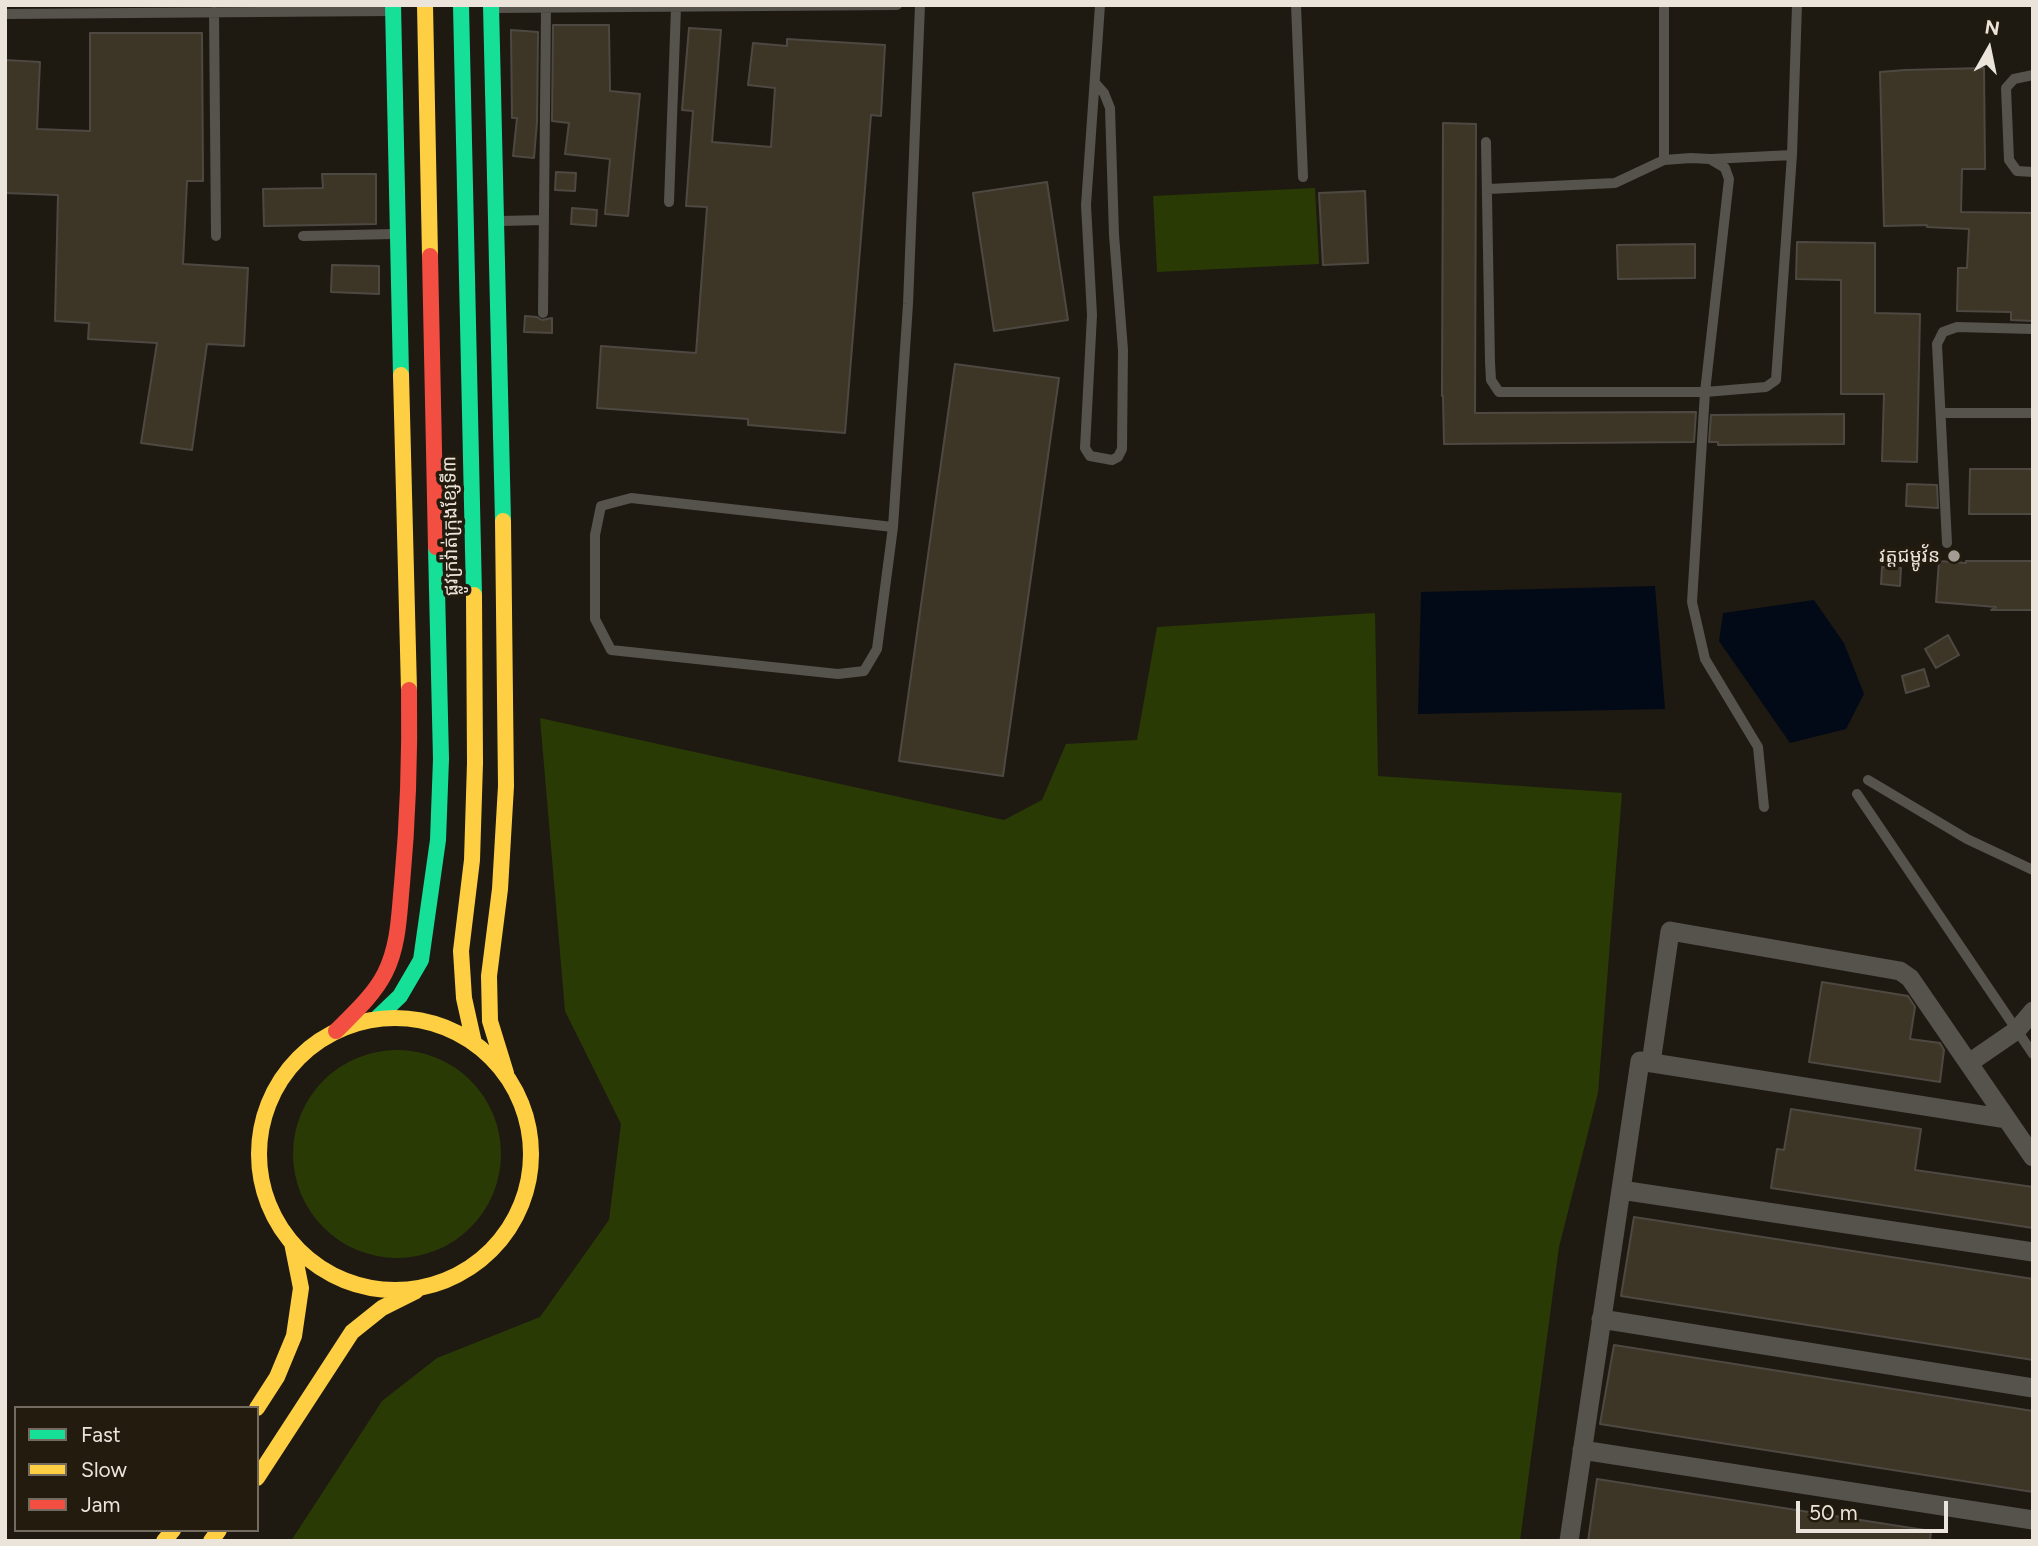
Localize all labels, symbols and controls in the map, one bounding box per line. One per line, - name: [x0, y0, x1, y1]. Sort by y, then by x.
- north arrow: [1954, 14, 2024, 84]
- text: N: [1983, 15, 2001, 40]
- street label: ផ្លូវក្រវ៉ាត់ក្រុងខ្សែទី៣: [438, 456, 464, 596]
- place label: វត្តជម្ពូវ័ន: [1879, 545, 1940, 567]
- marker: វត្តជម្ពូវ័ន: [1946, 548, 1962, 564]
- legend: [14, 1406, 259, 1532]
- text: Fast: [81, 1422, 121, 1447]
- text: Slow: [81, 1457, 127, 1482]
- scale bar: [1800, 1486, 1952, 1530]
- text: Jam: [81, 1492, 120, 1517]
- text: 50 m: [1809, 1500, 1858, 1525]

